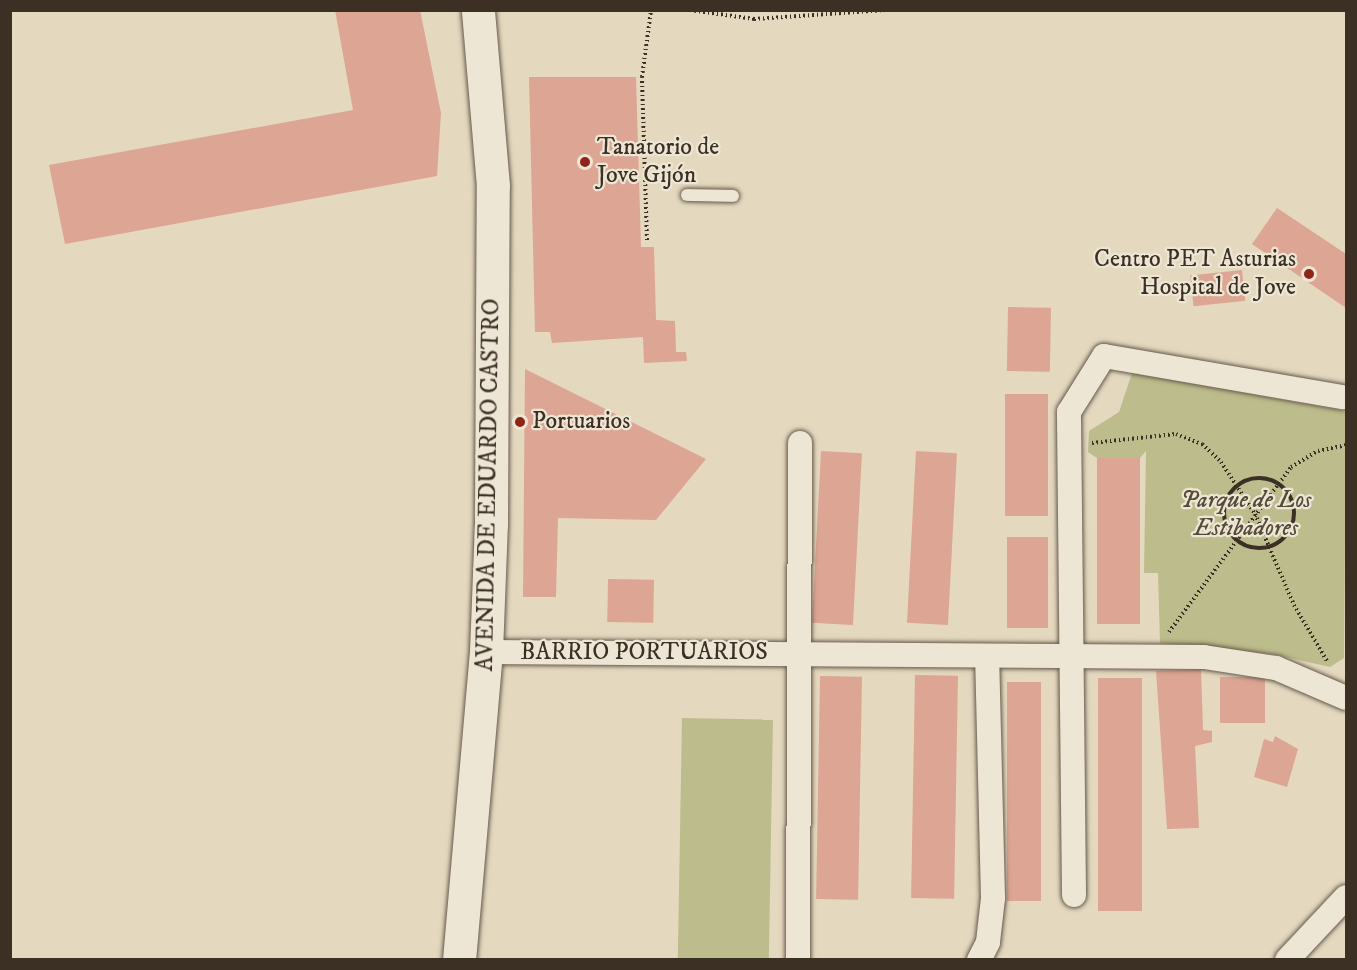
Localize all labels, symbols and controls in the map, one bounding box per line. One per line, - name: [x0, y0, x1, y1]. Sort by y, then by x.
- place label: Tanatorio de Jove Gijón: [597, 134, 719, 190]
- marker: Tanatorio de Jove Gijón: [578, 155, 592, 169]
- place label: Centro PET Asturias Hospital de Jove: [1094, 246, 1296, 302]
- marker: Centro PET Asturias Hospital de Jove: [1300, 265, 1318, 283]
- street label: AVENIDA DE EDUARDO CASTRO: [471, 298, 507, 672]
- place label: Portuarios: [532, 408, 630, 436]
- marker: Portuarios: [513, 415, 527, 429]
- park label: Parque de Los Estibadores: [1181, 487, 1311, 543]
- street label: BARRIO PORTUARIOS: [520, 639, 768, 667]

